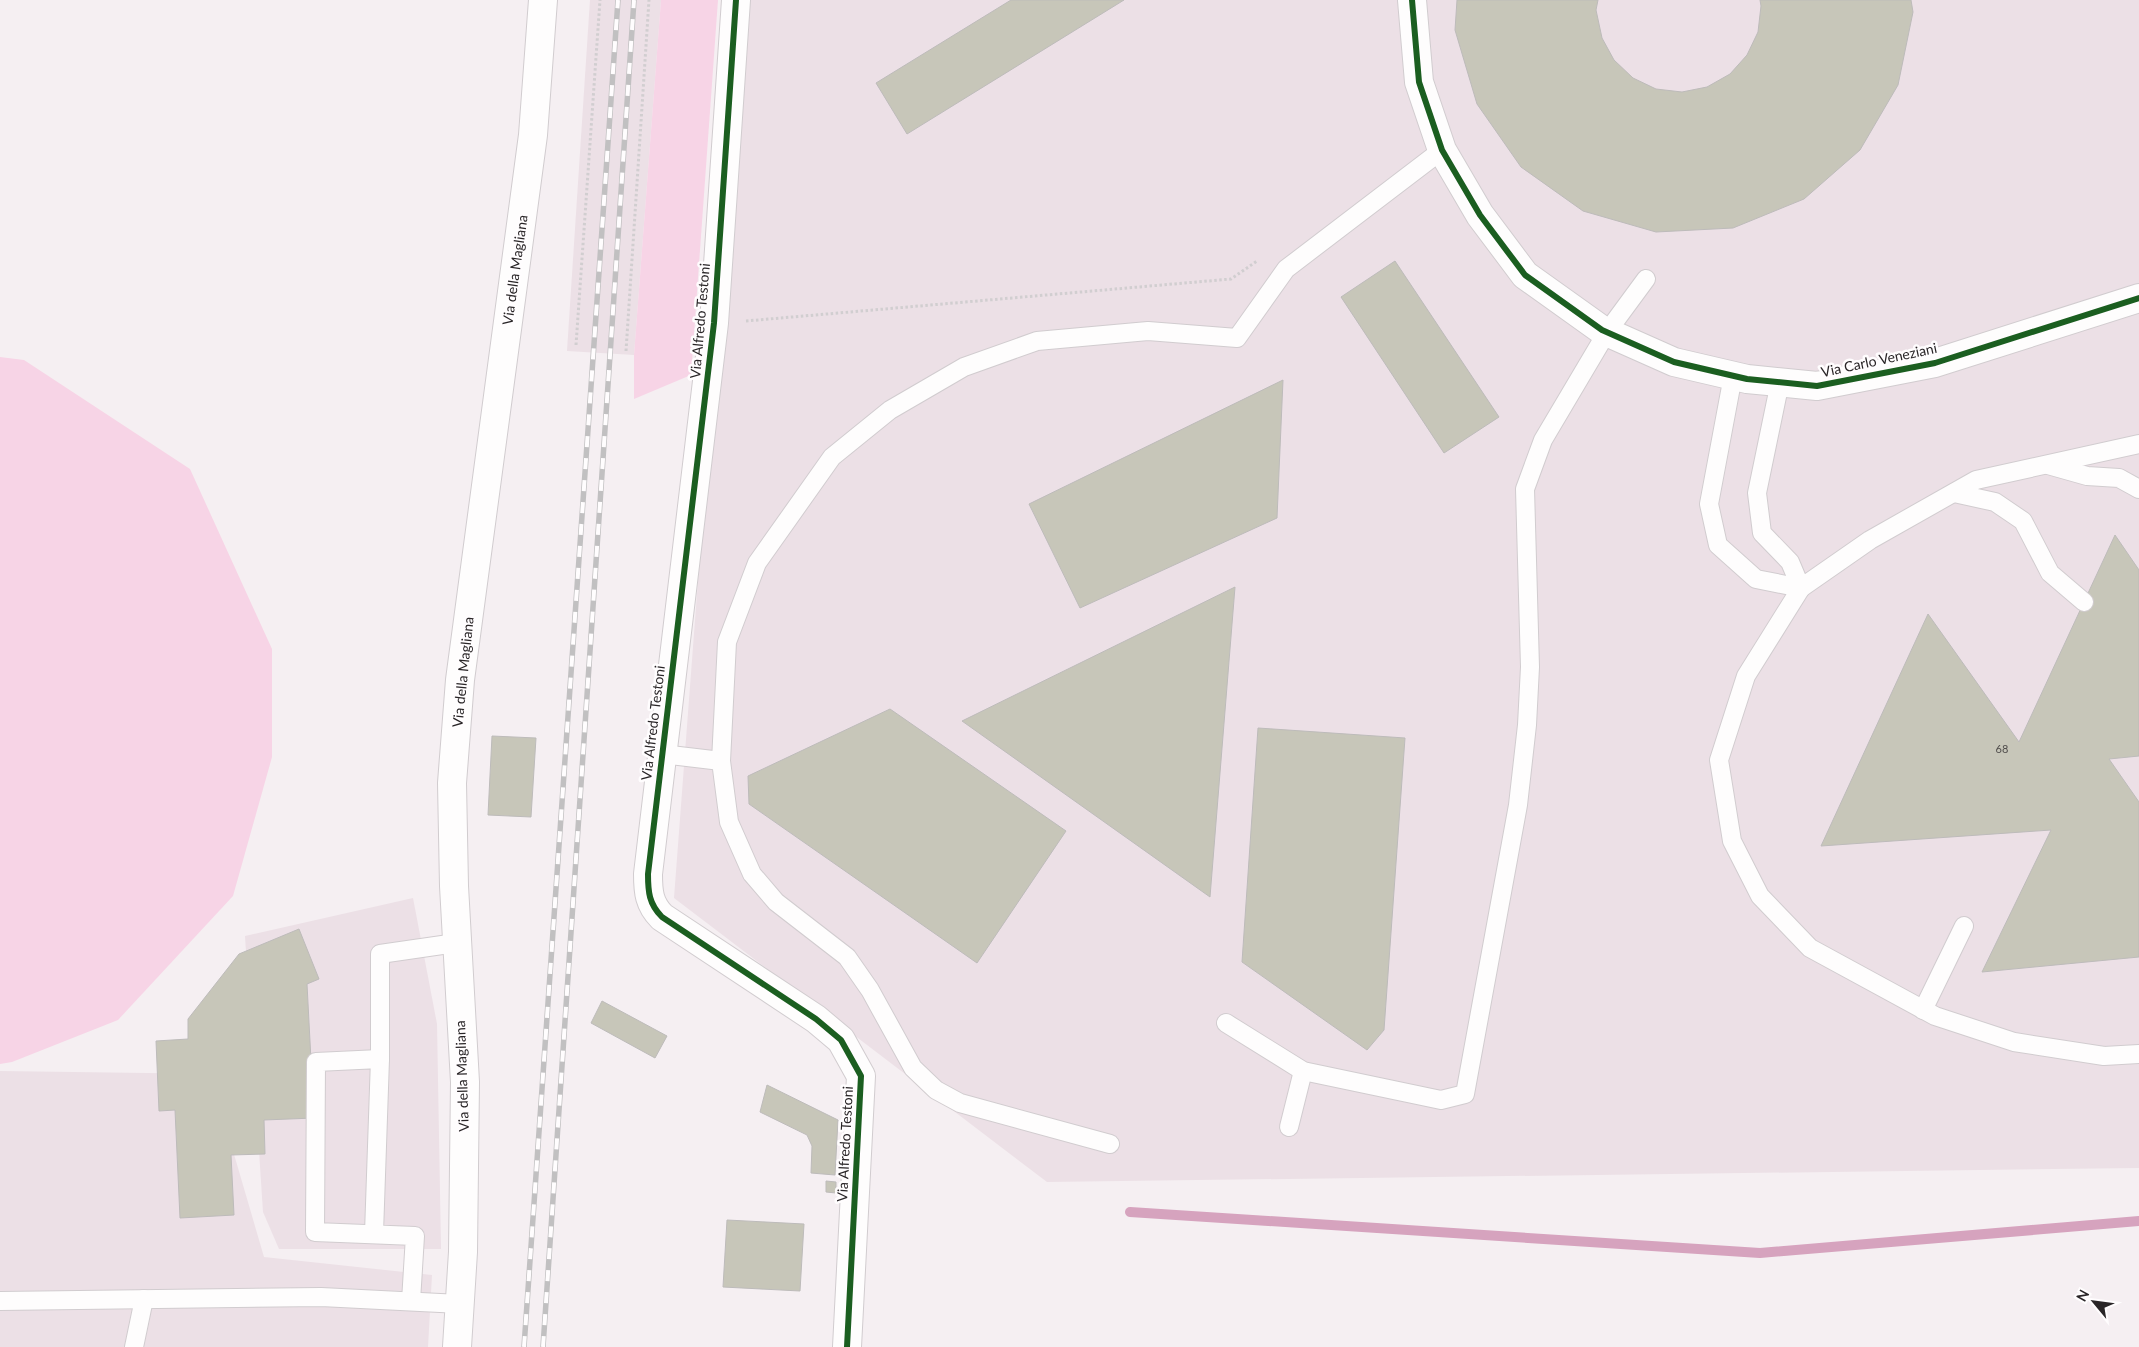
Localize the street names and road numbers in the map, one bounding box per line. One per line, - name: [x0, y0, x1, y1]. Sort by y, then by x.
- street label: Via della Magliana: [498, 214, 531, 326]
- street label: Via Alfredo Testoni: [686, 263, 713, 379]
- street label: Via Carlo Veneziani: [1819, 339, 1938, 380]
- street label: Via della Magliana: [448, 616, 477, 728]
- street label: Via Alfredo Testoni: [637, 664, 668, 781]
- street label: Via della Magliana: [451, 1020, 472, 1132]
- street label: Via Alfredo Testoni: [833, 1086, 856, 1202]

